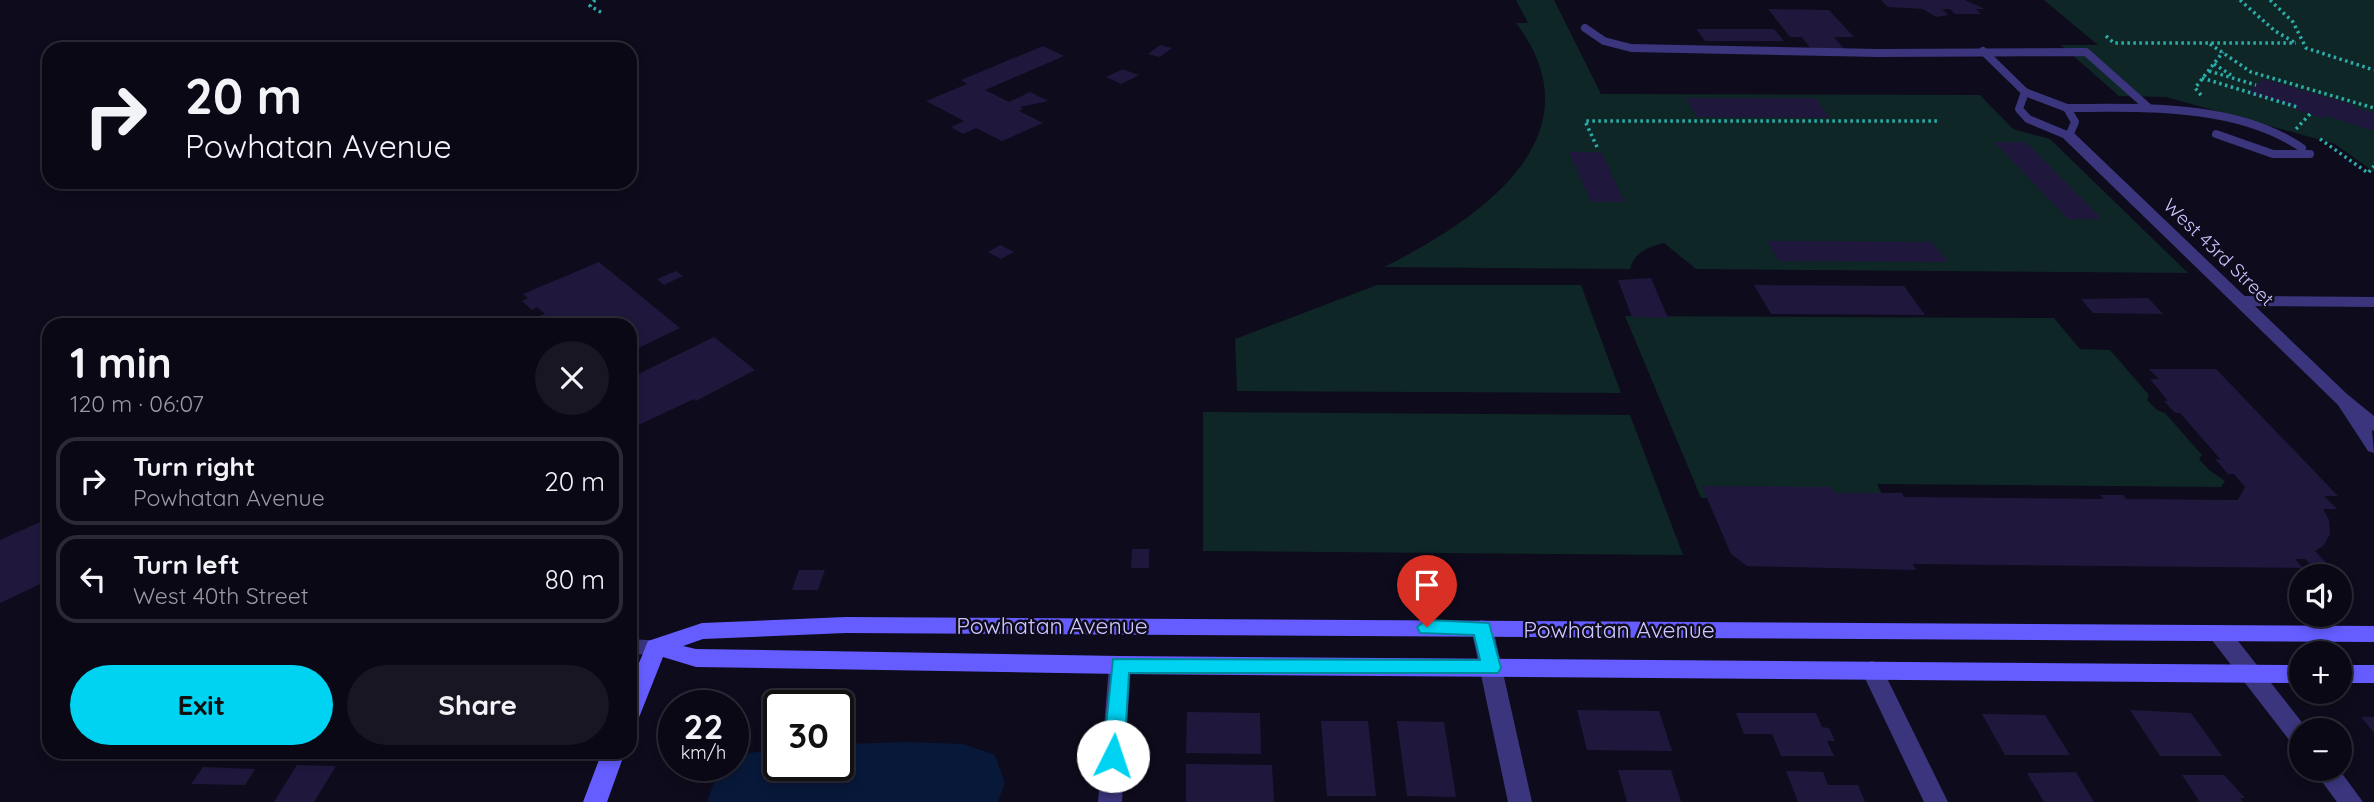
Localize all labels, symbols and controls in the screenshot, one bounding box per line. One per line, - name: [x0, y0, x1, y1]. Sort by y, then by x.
- text: 20 m: [185, 65, 302, 126]
- icon: right: [70, 70, 161, 161]
- text: Powhatan Avenue: [185, 126, 452, 166]
- street label: West 43rd Street: [2159, 193, 2279, 311]
- text: 1 min: [70, 336, 172, 389]
- button: close: [535, 341, 609, 415]
- text: 120 m · 06:07: [70, 389, 204, 418]
- text: Turn right: [133, 450, 255, 483]
- icon: right: [74, 462, 112, 500]
- text: 20 m: [544, 465, 605, 498]
- text: Powhatan Avenue: [133, 483, 325, 512]
- text: Turn left: [133, 548, 240, 581]
- pin: [1397, 555, 1457, 627]
- icon: left: [74, 560, 112, 598]
- text: 80 m: [545, 563, 605, 596]
- map controls: [2289, 564, 2352, 781]
- button: sound: [2289, 564, 2352, 627]
- icon: arrive: [1408, 566, 1446, 604]
- text: West 40th Street: [133, 581, 309, 610]
- street label: Powhatan Avenue: [956, 611, 1148, 640]
- street label: Powhatan Avenue: [1523, 615, 1715, 644]
- button: +: [2289, 641, 2352, 704]
- button: Exit: [70, 665, 333, 745]
- button: Share: [347, 665, 609, 745]
- speed limit sign: 30: [763, 690, 854, 781]
- text: 22: [684, 704, 723, 748]
- button: −: [2289, 718, 2352, 781]
- position arrow: [1076, 719, 1150, 793]
- text: km/h: [681, 741, 726, 764]

